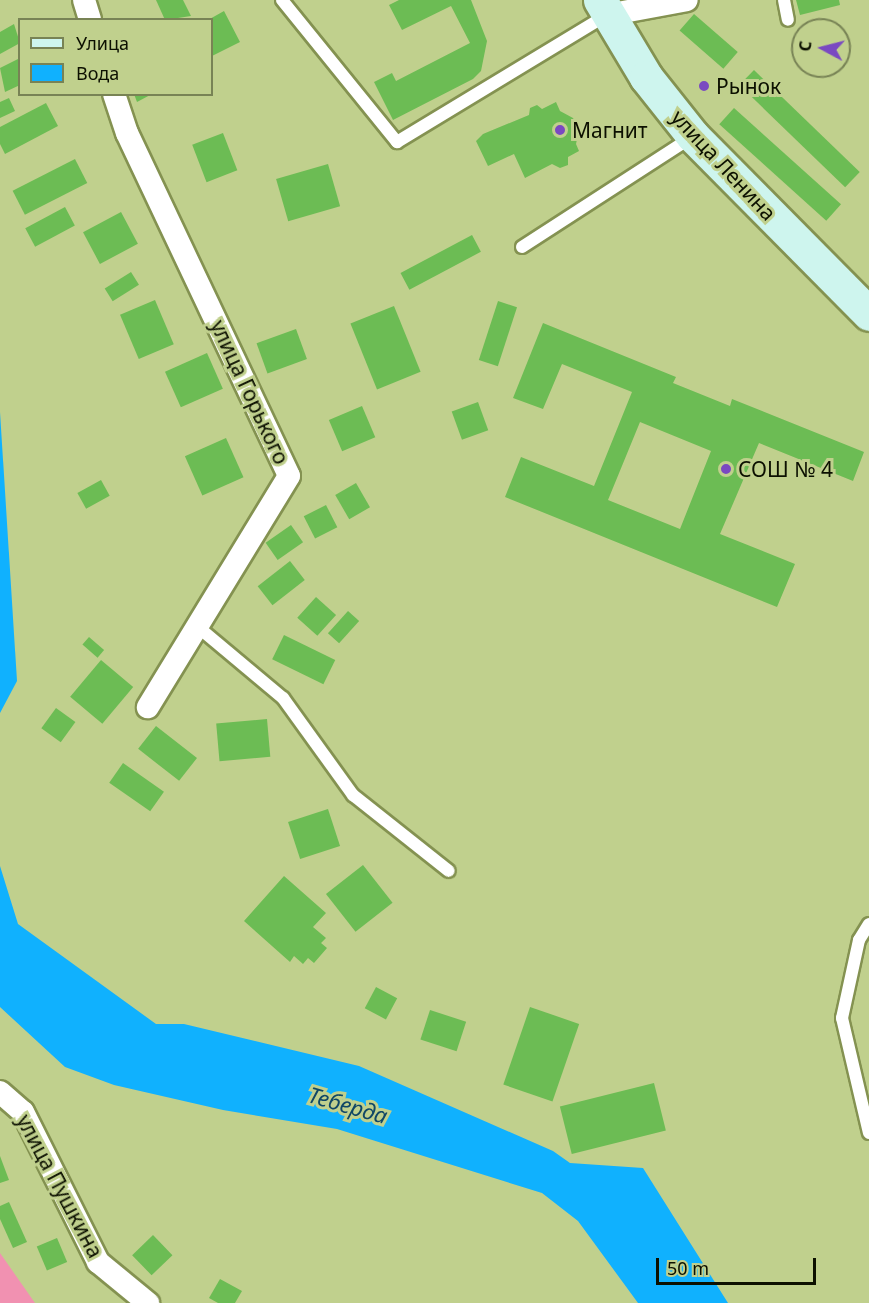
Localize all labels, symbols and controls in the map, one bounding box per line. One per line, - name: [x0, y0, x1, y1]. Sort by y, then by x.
- legend: [18, 18, 213, 96]
- north arrow: [791, 18, 851, 78]
- text: Улица: [76, 31, 129, 55]
- text: С: [794, 40, 817, 53]
- text: Вода: [76, 61, 119, 85]
- place label: Рынок: [716, 73, 781, 99]
- marker: Рынок: [697, 79, 711, 93]
- street label: улица Ленина: [666, 105, 782, 225]
- place label: Магнит: [572, 117, 648, 143]
- marker: Магнит: [553, 123, 567, 137]
- street label: улица Горького: [206, 316, 294, 468]
- place label: СОШ № 4: [738, 456, 833, 482]
- marker: СОШ № 4: [719, 462, 733, 476]
- water label: Теберда: [305, 1081, 391, 1129]
- street label: улица Пушкина: [12, 1110, 108, 1262]
- scale bar: [659, 1246, 820, 1284]
- text: 50 m: [667, 1256, 709, 1280]

